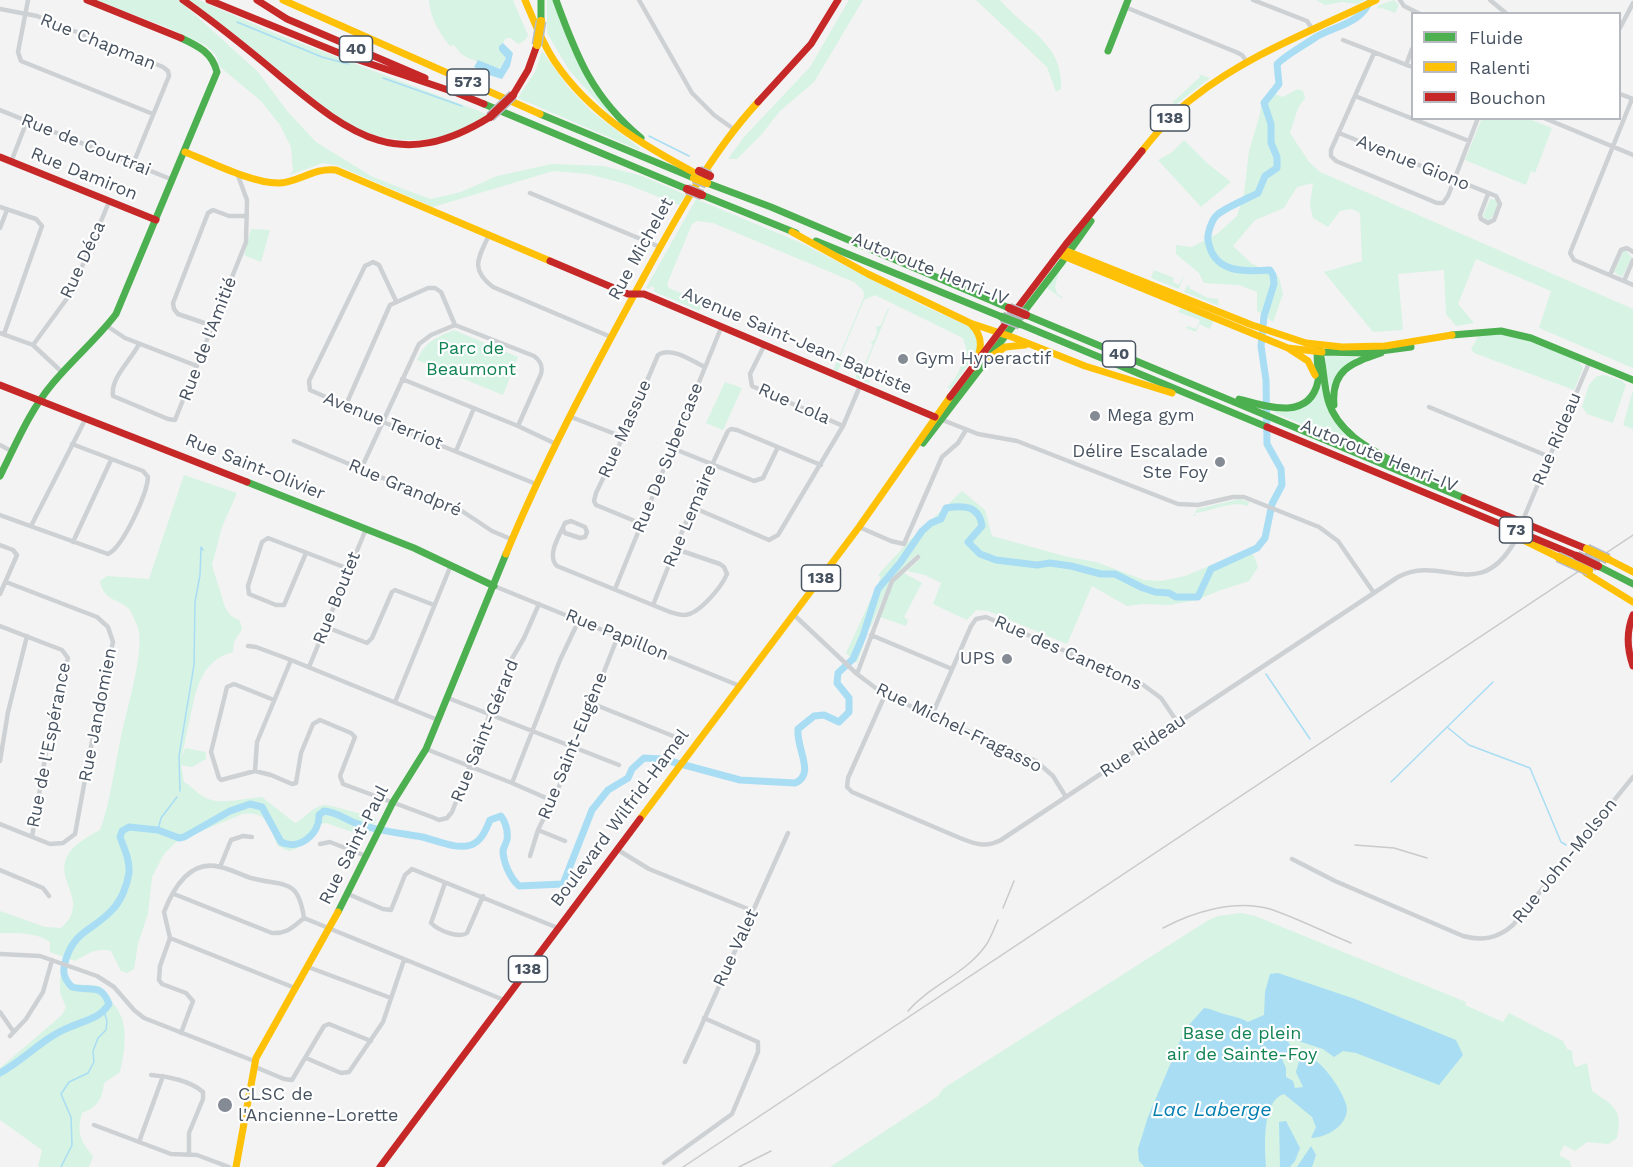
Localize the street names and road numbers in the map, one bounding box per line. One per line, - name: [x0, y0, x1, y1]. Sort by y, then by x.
- street label: Rue Chapman: [37, 9, 159, 75]
- road number: 40: [340, 36, 372, 62]
- road number: 573: [447, 69, 489, 95]
- road number: 138: [1150, 105, 1190, 131]
- street label: Rue de Courtrai: [18, 109, 154, 181]
- street label: Avenue Giono: [1353, 130, 1473, 196]
- street label: Rue Damiron: [27, 143, 141, 205]
- street label: Rue Michelet: [604, 194, 678, 304]
- street label: Rue Déca: [56, 218, 110, 302]
- street label: Autoroute Henri-IV: [848, 228, 1012, 310]
- street label: Rue de l'Amitié: [174, 274, 242, 404]
- street label: Avenue Saint-Jean-Baptiste: [679, 283, 915, 399]
- road number: 40: [1102, 341, 1136, 367]
- street label: Rue Massue: [594, 377, 656, 481]
- street label: Rue Lola: [755, 379, 833, 429]
- street label: Rue De Subercase: [628, 380, 708, 536]
- street label: Avenue Terriot: [320, 387, 446, 455]
- street label: Rue Rideau: [1528, 389, 1586, 489]
- street label: Autoroute Henri-IV: [1297, 415, 1461, 497]
- street label: Rue Saint-Olivier: [182, 429, 328, 505]
- street label: Rue Grandpré: [345, 454, 465, 522]
- street label: Rue Lemaire: [659, 461, 721, 571]
- road number: 73: [1500, 517, 1532, 543]
- street label: Rue Boutet: [309, 548, 365, 648]
- road number: 138: [802, 565, 840, 591]
- street label: Rue Papillon: [562, 604, 672, 666]
- street label: Rue des Canetons: [991, 611, 1145, 695]
- street label: Rue Jandomien: [74, 646, 122, 784]
- street label: Rue Saint-Gérard: [446, 656, 524, 806]
- street label: Rue de l'Espérance: [22, 660, 76, 830]
- street label: Rue Saint-Eugène: [534, 669, 612, 823]
- street label: Rue Michel-Fragasso: [872, 678, 1046, 778]
- street label: Rue Rideau: [1096, 709, 1190, 783]
- street label: Boulevard Wilfrid-Hamel: [546, 725, 694, 911]
- street label: Rue Saint-Paul: [315, 782, 393, 908]
- street label: Rue John-Molson: [1508, 794, 1622, 928]
- street label: Rue Valet: [709, 906, 763, 990]
- road number: 138: [508, 956, 548, 982]

